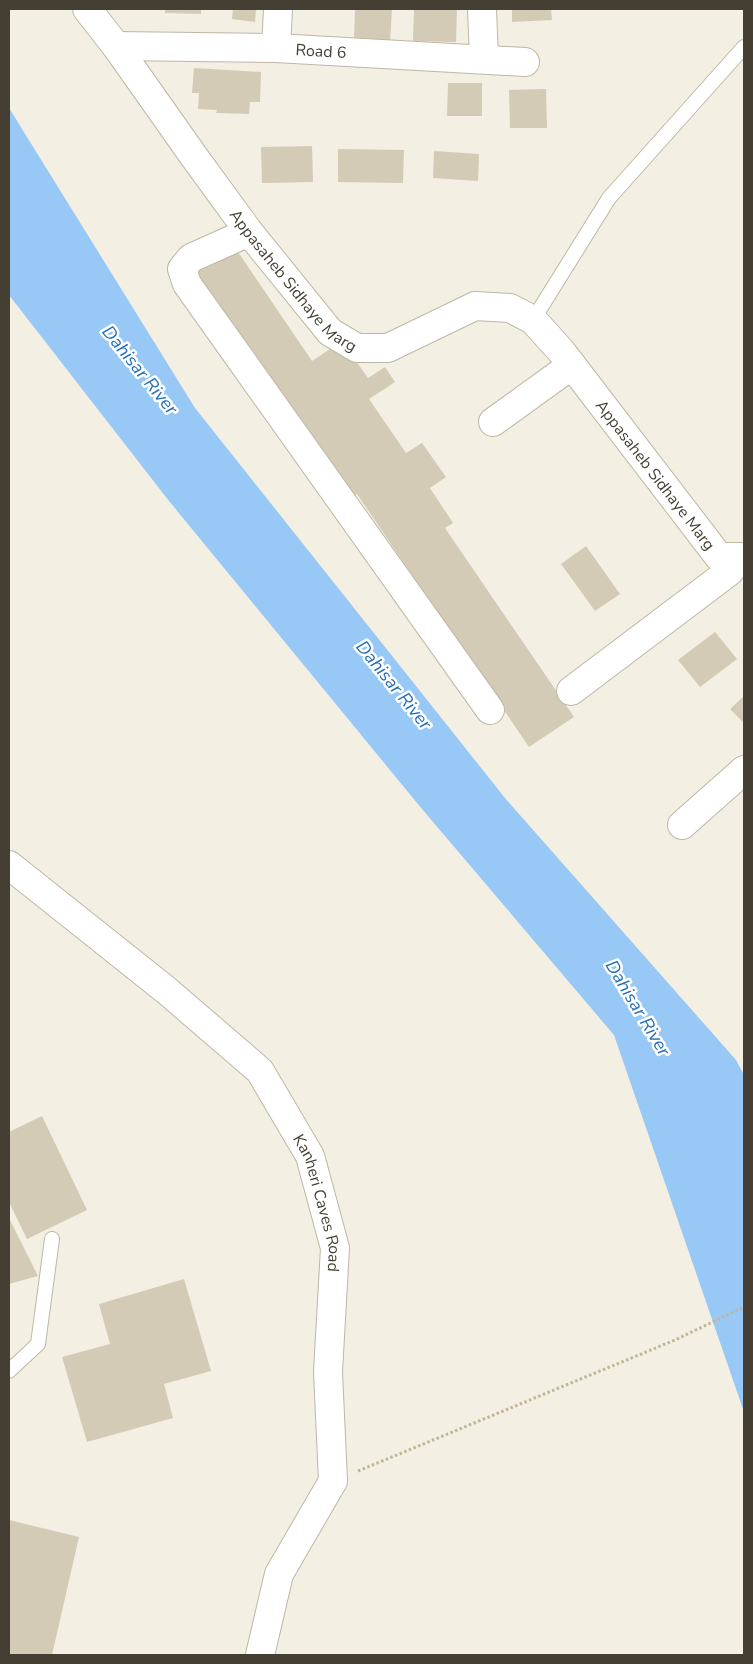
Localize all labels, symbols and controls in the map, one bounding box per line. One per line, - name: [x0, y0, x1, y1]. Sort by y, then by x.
- street label: Road 6: [295, 39, 347, 64]
- street label: Appasaheb Sidhaye Marg: [224, 205, 361, 358]
- water label: Dahisar River: [97, 321, 184, 420]
- street label: Appasaheb Sidhaye Marg: [590, 395, 720, 555]
- water label: Dahisar River: [351, 636, 438, 735]
- water label: Dahisar River: [600, 956, 676, 1061]
- street label: Kanheri Caves Road: [287, 1130, 345, 1273]

